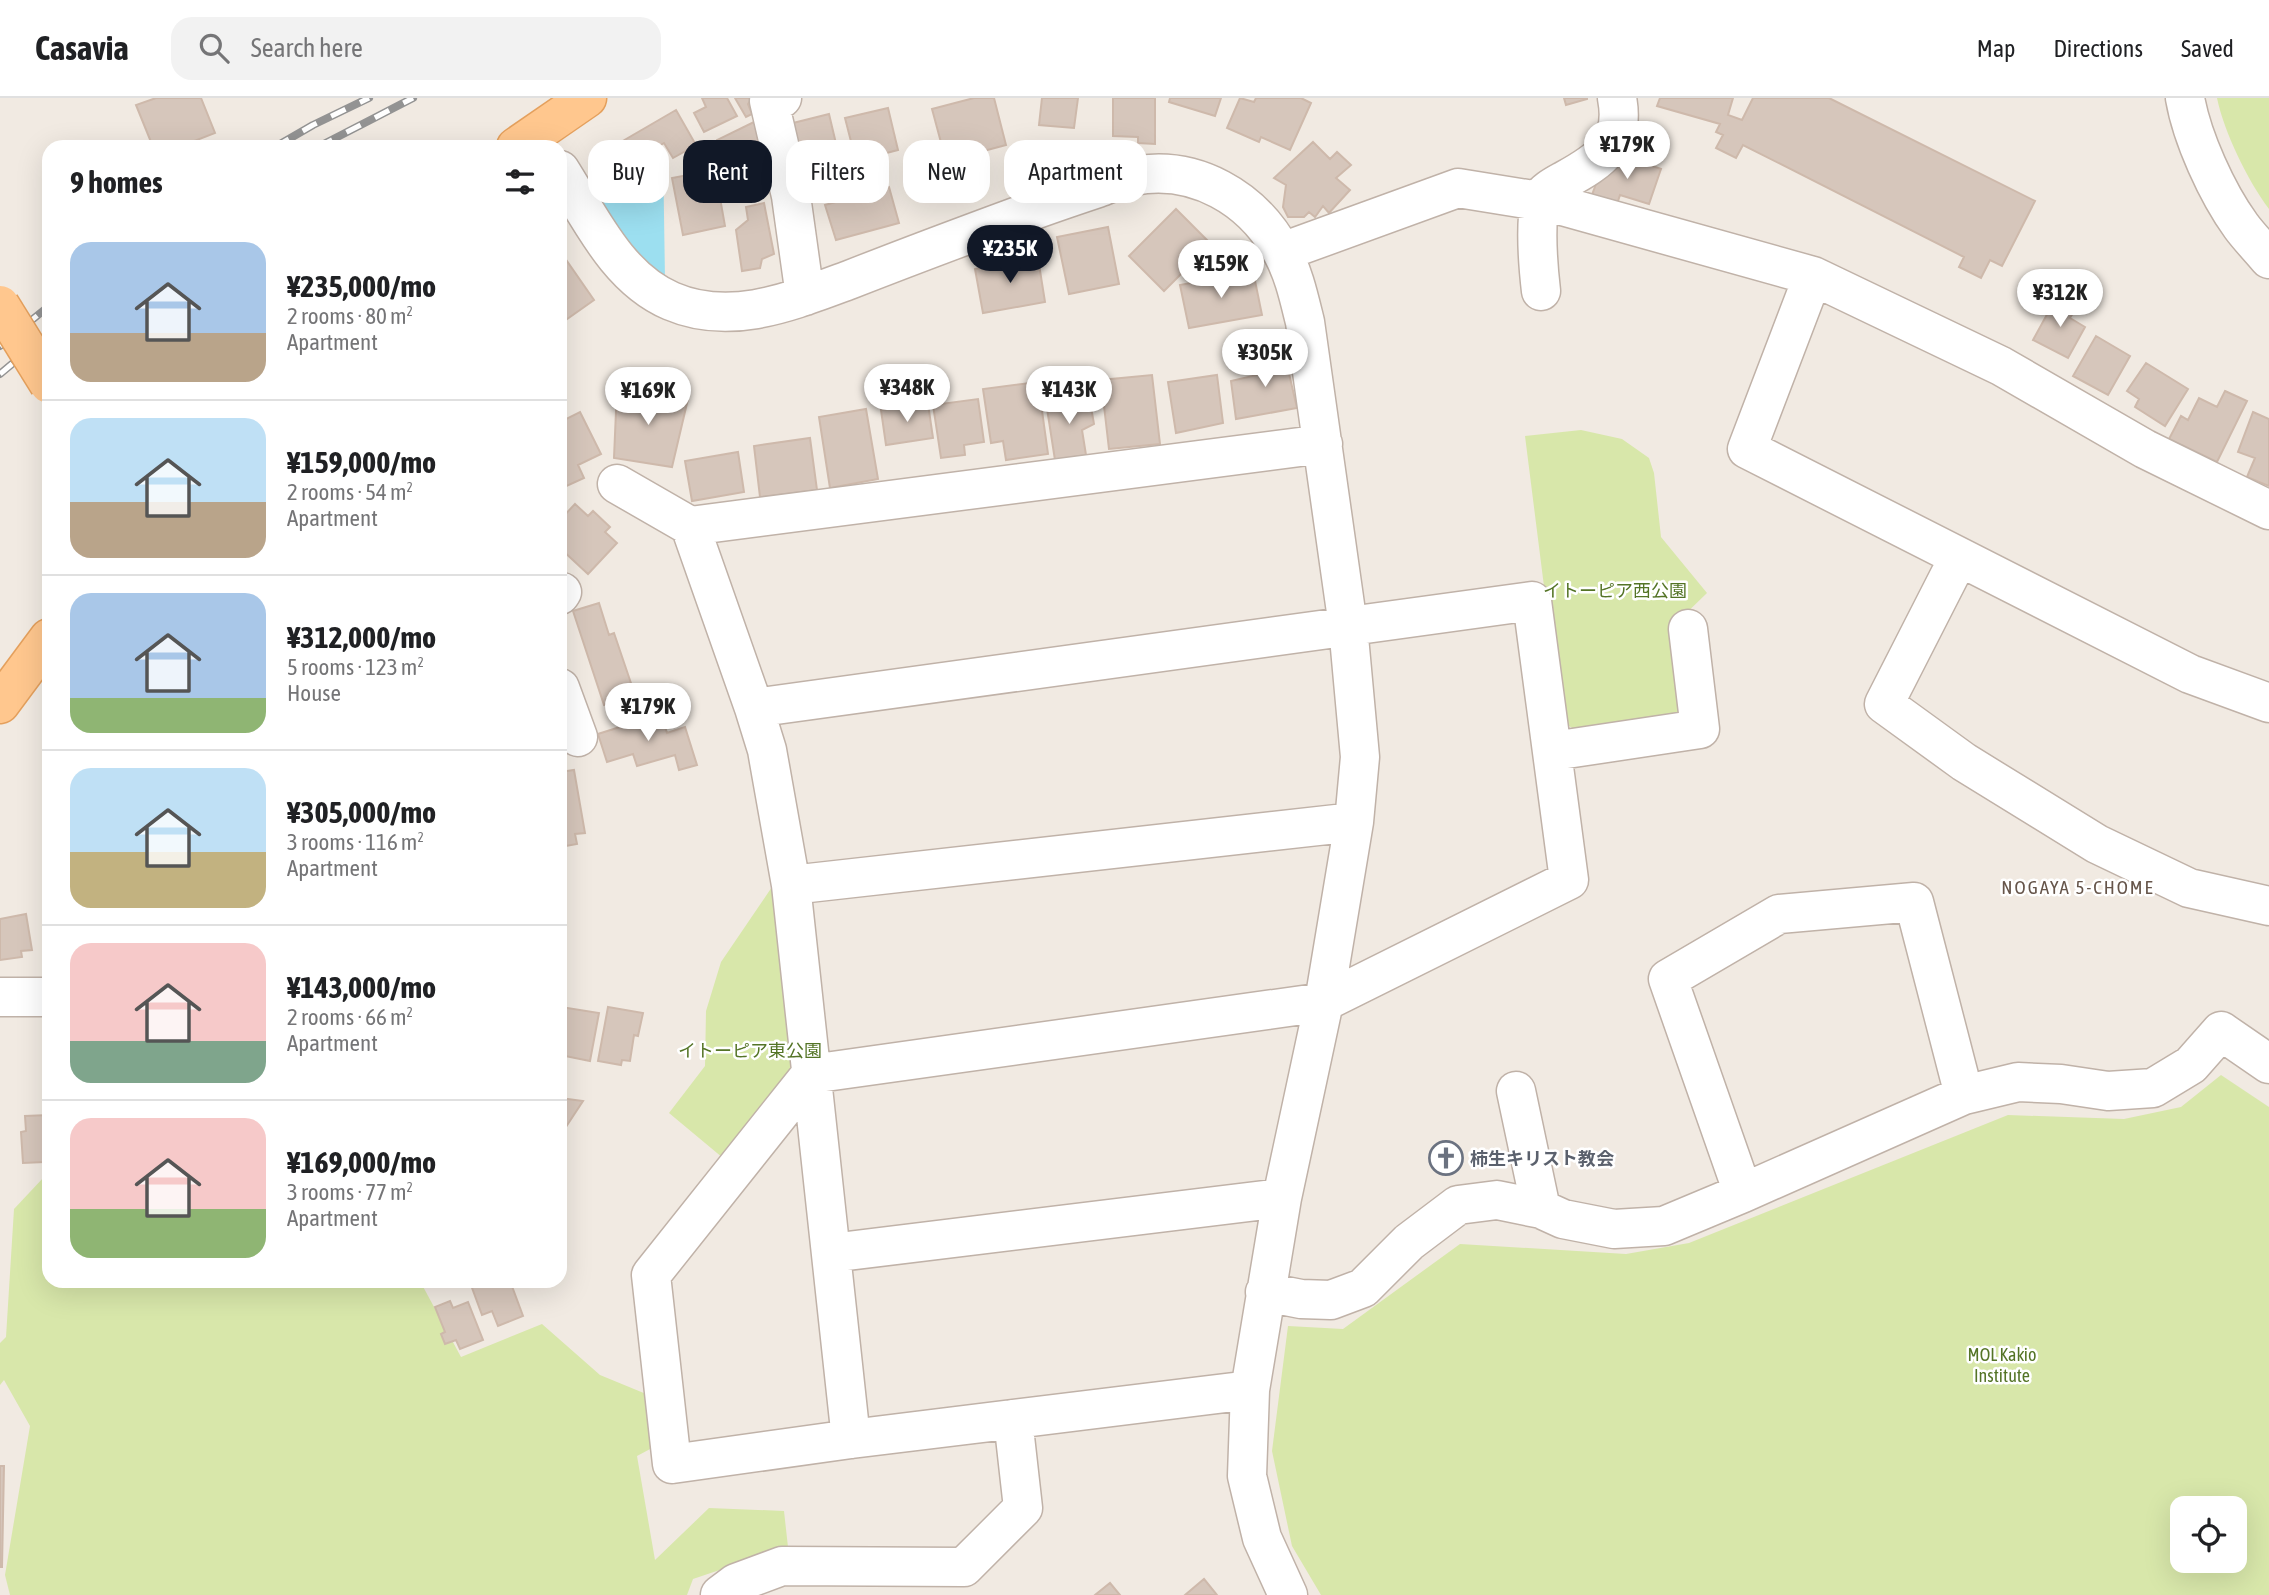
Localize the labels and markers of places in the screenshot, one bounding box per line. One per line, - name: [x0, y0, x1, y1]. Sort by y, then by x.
- pin: ¥179K: [1578, 122, 1676, 181]
- pin: ¥235K: [961, 226, 1059, 285]
- pin: ¥159K: [1172, 240, 1270, 300]
- pin: ¥312K: [2011, 270, 2109, 329]
- pin: ¥305K: [1216, 330, 1314, 389]
- pin: ¥348K: [858, 364, 956, 424]
- pin: ¥143K: [1020, 366, 1118, 426]
- pin: ¥169K: [599, 368, 697, 427]
- pin: ¥179K: [599, 684, 697, 743]
- church icon: 柿生キリスト教会: [1427, 1139, 1465, 1177]
- place label: 柿生キリスト教会: [1470, 1148, 1614, 1169]

